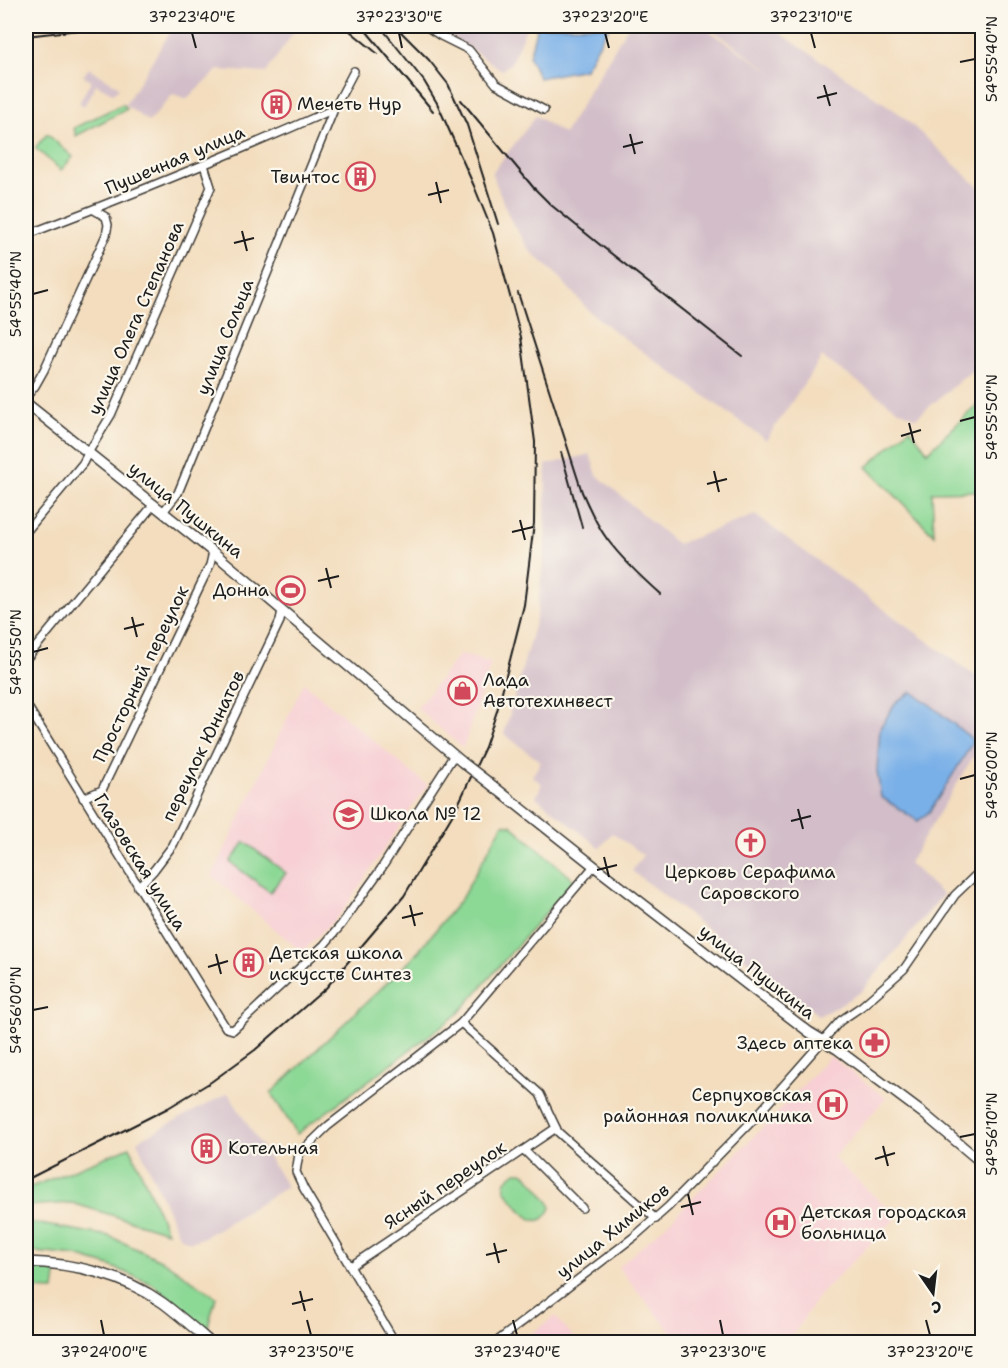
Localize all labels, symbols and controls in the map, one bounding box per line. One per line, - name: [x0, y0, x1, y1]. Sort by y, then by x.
- text: 37°23'40"E: [149, 7, 235, 27]
- text: 37°23'30"E: [355, 7, 443, 27]
- text: 37°23'20"E: [562, 7, 648, 27]
- text: 37°23'10"E: [769, 7, 853, 27]
- text: 54°55'40"N: [982, 16, 1002, 102]
- building icon: Мечеть Нур: [260, 88, 292, 120]
- place label: Мечеть Нур: [297, 92, 402, 116]
- street label: Пушечная улица: [101, 120, 249, 200]
- building icon: Твинтос: [345, 161, 377, 193]
- place label: Твинтос: [270, 165, 340, 189]
- street label: улица Олега Степанова: [82, 217, 190, 419]
- text: 54°55'40"N: [6, 251, 26, 337]
- street label: улица Сольца: [191, 275, 259, 399]
- text: 54°55'50"N: [982, 374, 1002, 460]
- street label: улица Пушкина: [124, 456, 248, 564]
- sports icon: Донна: [274, 574, 306, 606]
- place label: Донна: [213, 578, 269, 602]
- street label: Просторный переулок: [88, 581, 195, 766]
- text: 54°55'50"N: [6, 609, 26, 695]
- street label: переулок Юннатов: [156, 667, 250, 825]
- place label: Лада Автотехинвест: [483, 668, 613, 713]
- shop icon: Лада Автотехинвест: [446, 674, 478, 706]
- text: 54°56'00"N: [982, 731, 1002, 819]
- street label: Глазовская улица: [88, 789, 192, 935]
- school or university icon: Школа № 12: [333, 798, 365, 830]
- place label: Школа № 12: [370, 802, 482, 826]
- church icon: Церковь Серафима Саровского: [734, 827, 766, 859]
- place label: Церковь Серафима Саровского: [664, 860, 836, 905]
- street label: улица Пушкина: [694, 919, 820, 1025]
- place label: Детская школа искусств Синтез: [269, 941, 411, 986]
- building icon: Детская школа искусств Синтез: [232, 947, 264, 979]
- text: 54°56'00"N: [6, 966, 26, 1054]
- pharmacy icon: Здесь аптека: [858, 1027, 890, 1059]
- place label: Здесь аптека: [737, 1031, 853, 1055]
- place label: Серпуховская районная поликлиника: [603, 1083, 812, 1128]
- hospital icon: Серпуховская районная поликлиника: [817, 1089, 849, 1121]
- text: 54°56'10"N: [982, 1092, 1002, 1176]
- building icon: Котельная: [191, 1132, 223, 1164]
- street label: Ясный переулок: [379, 1135, 511, 1235]
- place label: Котельная: [228, 1136, 319, 1160]
- street label: улица Химиков: [552, 1178, 674, 1284]
- place label: Детская городская больница: [801, 1200, 967, 1245]
- hospital icon: Детская городская больница: [764, 1206, 796, 1238]
- north arrow: [903, 1263, 963, 1323]
- text: С: [929, 1296, 944, 1318]
- text: 37°24'00"E: [60, 1342, 148, 1362]
- text: 37°23'50"E: [268, 1342, 354, 1362]
- text: 37°23'40"E: [474, 1342, 560, 1362]
- text: 37°23'30"E: [679, 1342, 767, 1362]
- text: 37°23'20"E: [887, 1342, 973, 1362]

